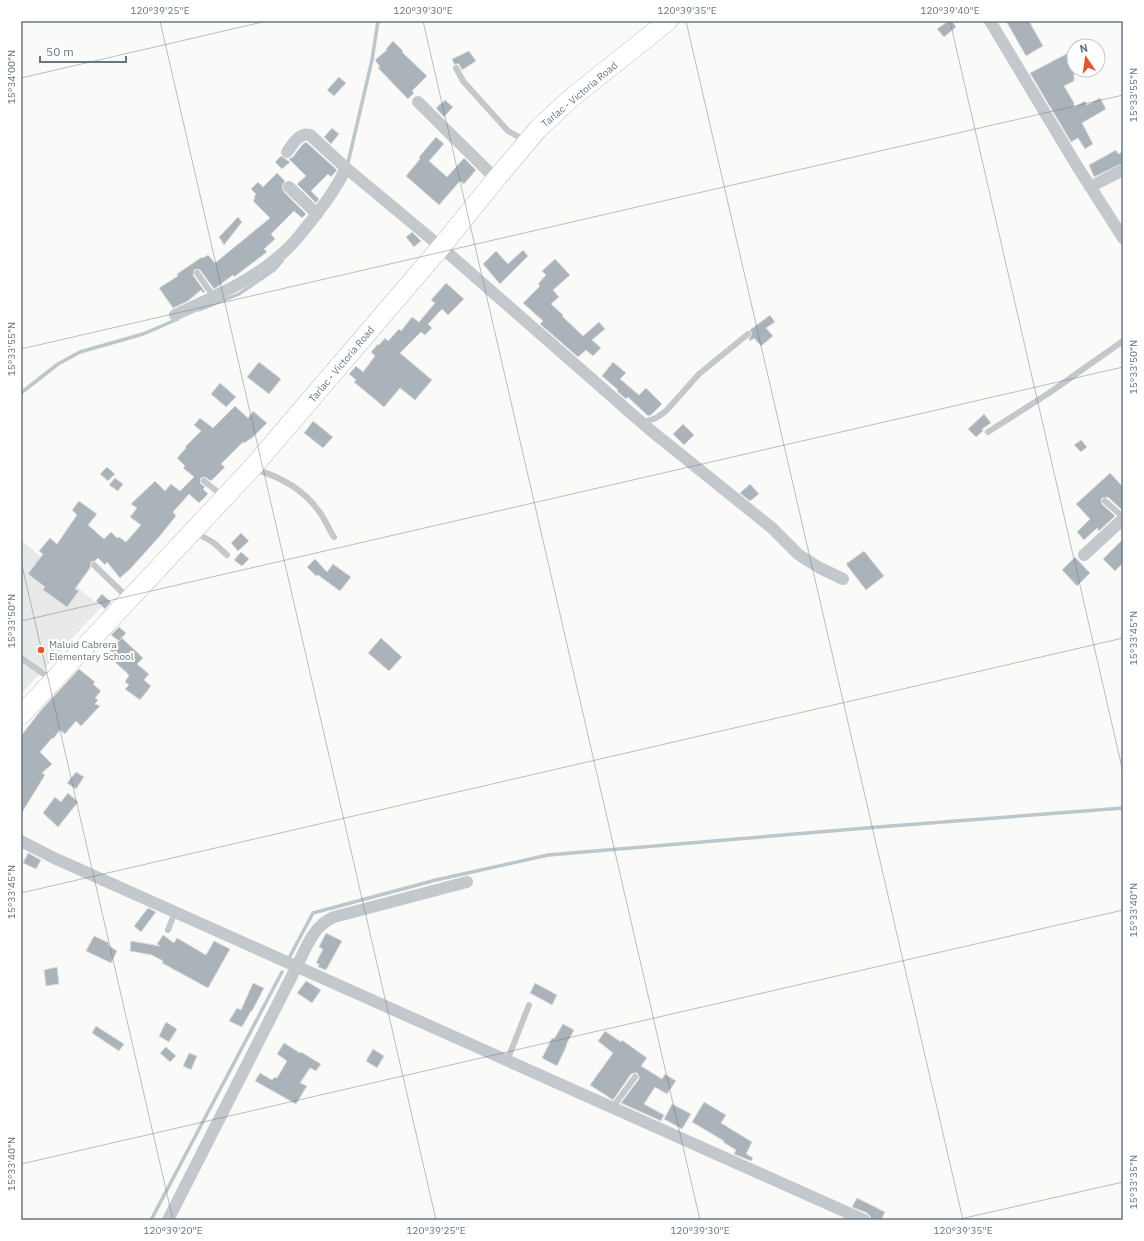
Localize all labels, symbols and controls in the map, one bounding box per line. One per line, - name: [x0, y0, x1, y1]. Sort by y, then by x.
- text: 120°39'25"E: [130, 4, 190, 17]
- text: 120°39'30"E: [393, 4, 453, 17]
- text: 120°39'35"E: [657, 4, 717, 17]
- text: 120°39'40"E: [920, 4, 980, 17]
- scale bar: [40, 38, 126, 64]
- north arrow: [1066, 38, 1106, 78]
- text: N: [1078, 41, 1089, 56]
- text: 50 m: [46, 44, 74, 59]
- text: 15°34'00"N: [5, 50, 18, 104]
- street label: Tarlac - Victoria Road: [539, 59, 620, 130]
- text: 15°33'55"N: [1127, 68, 1140, 122]
- text: 15°33'55"N: [5, 322, 18, 376]
- street label: Tarlac - Victoria Road: [306, 324, 377, 405]
- text: 15°33'50"N: [1127, 340, 1140, 394]
- text: 15°33'50"N: [5, 594, 18, 648]
- text: 15°33'45"N: [1127, 611, 1140, 665]
- place label: Maluid Cabrera Elementary School: [49, 638, 134, 663]
- marker: Maluid Cabrera Elementary School: [36, 645, 46, 655]
- text: 15°33'45"N: [5, 865, 18, 919]
- text: 15°33'40"N: [1127, 883, 1140, 937]
- text: 15°33'40"N: [5, 1137, 18, 1191]
- text: 15°33'35"N: [1127, 1155, 1140, 1209]
- text: 120°39'20"E: [143, 1224, 203, 1237]
- text: 120°39'25"E: [406, 1224, 466, 1237]
- text: 120°39'30"E: [670, 1224, 730, 1237]
- text: 120°39'35"E: [933, 1224, 993, 1237]

